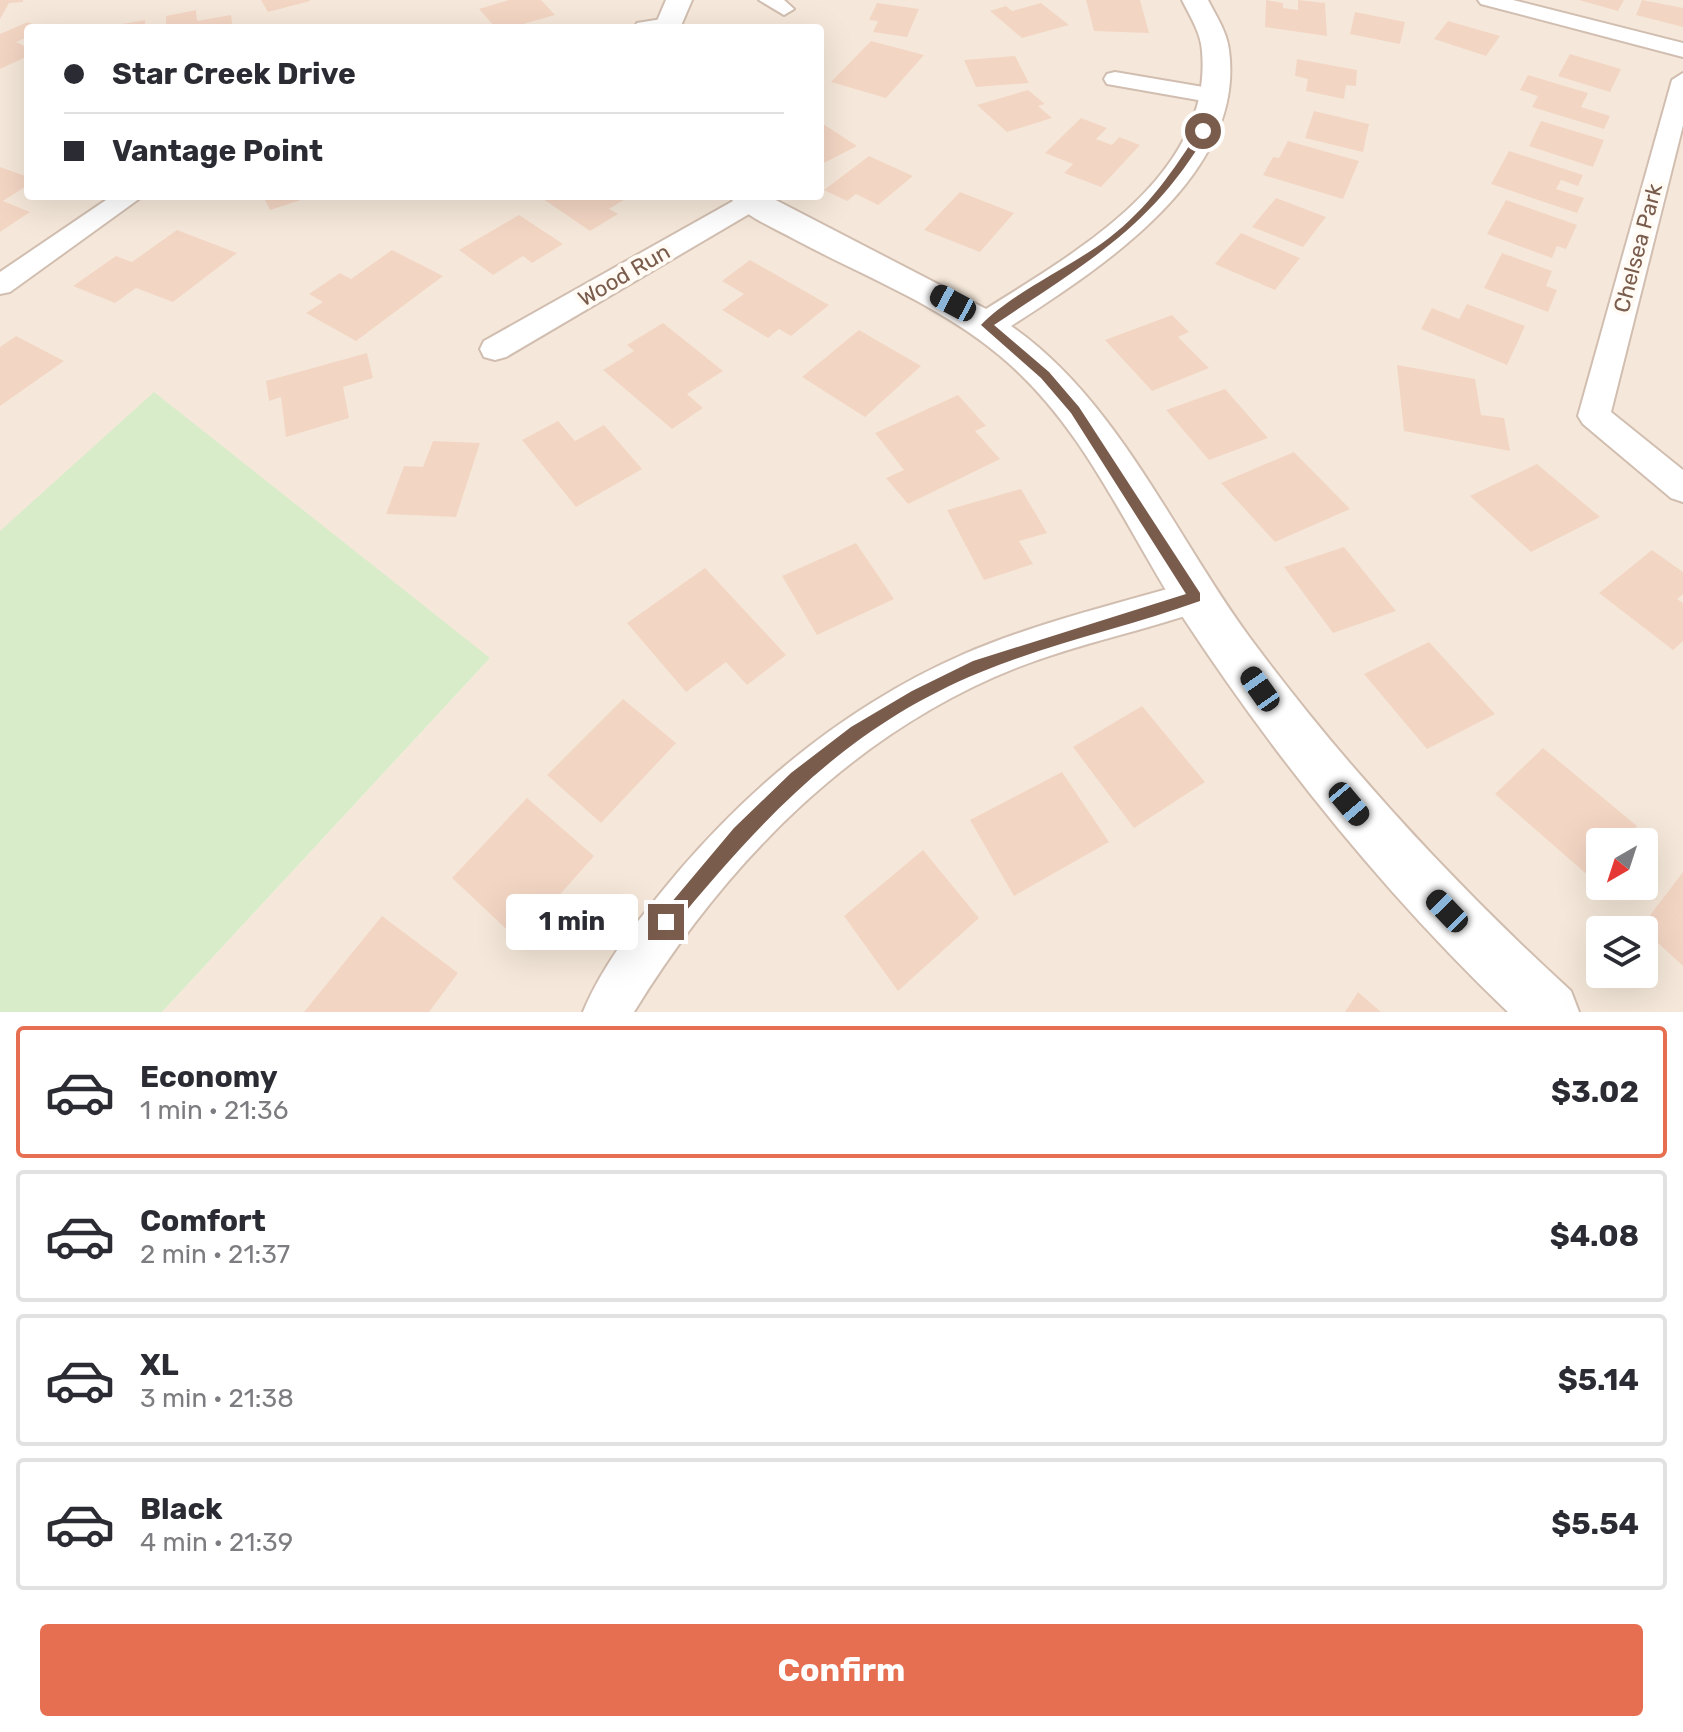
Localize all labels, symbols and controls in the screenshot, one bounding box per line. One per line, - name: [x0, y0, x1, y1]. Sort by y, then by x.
- text: Star Creek Drive: [112, 56, 356, 92]
- route start: [1185, 113, 1221, 149]
- text: Vantage Point: [112, 133, 323, 169]
- street label: Chelsea Park: [1608, 180, 1668, 316]
- street label: Wood Run: [573, 238, 675, 312]
- car: [926, 281, 980, 325]
- car: [1236, 662, 1284, 716]
- car: [1324, 778, 1374, 830]
- north arrow: [1586, 828, 1658, 900]
- map controls: [1586, 828, 1658, 988]
- car: [1422, 885, 1472, 937]
- callout: 1 min: [506, 894, 638, 950]
- route end: [648, 904, 684, 940]
- text: 1 min: [539, 906, 605, 937]
- button: layers: [1586, 916, 1658, 988]
- icon: car: [44, 1056, 116, 1128]
- text: Economy: [140, 1059, 278, 1095]
- text: $3.02: [1551, 1074, 1639, 1110]
- text: 1 min · 21:36: [140, 1095, 288, 1126]
- icon: car: [44, 1200, 116, 1272]
- text: Comfort: [140, 1203, 266, 1239]
- text: $4.08: [1550, 1218, 1639, 1254]
- text: 2 min · 21:37: [140, 1239, 290, 1270]
- icon: car: [44, 1344, 116, 1416]
- text: XL: [140, 1347, 179, 1383]
- text: $5.14: [1558, 1362, 1639, 1398]
- text: 3 min · 21:38: [140, 1383, 294, 1414]
- icon: car: [44, 1488, 116, 1560]
- text: Black: [140, 1491, 223, 1527]
- text: $5.54: [1551, 1506, 1639, 1542]
- text: 4 min · 21:39: [140, 1527, 293, 1558]
- button: Confirm: [40, 1624, 1643, 1716]

